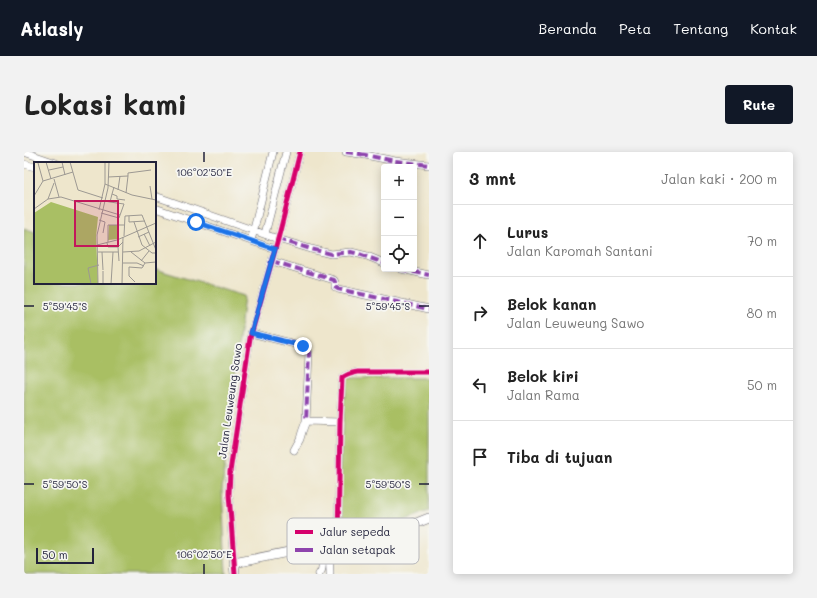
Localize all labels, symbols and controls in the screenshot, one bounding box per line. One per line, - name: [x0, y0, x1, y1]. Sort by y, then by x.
- text: Atlasly: [20, 16, 83, 41]
- text: Beranda: [539, 19, 597, 38]
- text: Peta: [619, 19, 651, 38]
- text: Tentang: [673, 19, 728, 38]
- text: Kontak: [750, 19, 797, 38]
- button: Rute: [725, 85, 793, 124]
- text: Lokasi kami: [24, 86, 187, 122]
- inset map: [34, 162, 156, 284]
- map controls: [381, 164, 417, 272]
- button: +: [381, 164, 417, 200]
- text: 106°02'50"E: [176, 165, 232, 179]
- text: 3 mnt: [469, 167, 516, 189]
- text: Jalan kaki · 200 m: [661, 170, 777, 187]
- button: −: [381, 200, 417, 236]
- route start: [187, 213, 205, 231]
- text: Lurus: [507, 222, 548, 242]
- icon: ahead: [469, 230, 491, 252]
- text: 70 m: [747, 232, 777, 249]
- button: locate: [381, 236, 417, 272]
- text: Jalan Karomah Santani: [507, 242, 653, 259]
- text: Belok kanan: [507, 294, 596, 314]
- text: 5°59'45"S: [43, 299, 88, 313]
- text: 5°59'45"S: [366, 299, 411, 313]
- icon: right: [469, 302, 491, 324]
- text: 80 m: [747, 304, 777, 321]
- text: Jalan Leuweung Sawo: [507, 314, 644, 331]
- route end: [294, 337, 312, 355]
- street label: Jalan Leuweung Sawo: [214, 342, 245, 460]
- text: Belok kiri: [507, 366, 579, 386]
- icon: left: [469, 374, 491, 396]
- text: 50 m: [747, 376, 777, 393]
- text: Jalan Rama: [507, 386, 580, 403]
- icon: arrive: [469, 446, 491, 468]
- text: Tiba di tujuan: [507, 447, 612, 467]
- text: 5°59'50"S: [43, 477, 88, 491]
- text: 5°59'50"S: [366, 477, 411, 491]
- legend: [287, 518, 419, 564]
- text: Jalur sepeda: [320, 524, 390, 539]
- text: Jalan setapak: [320, 542, 396, 557]
- scale bar: [36, 546, 94, 565]
- text: 50 m: [42, 547, 68, 562]
- text: 106°02'50"E: [176, 547, 232, 561]

